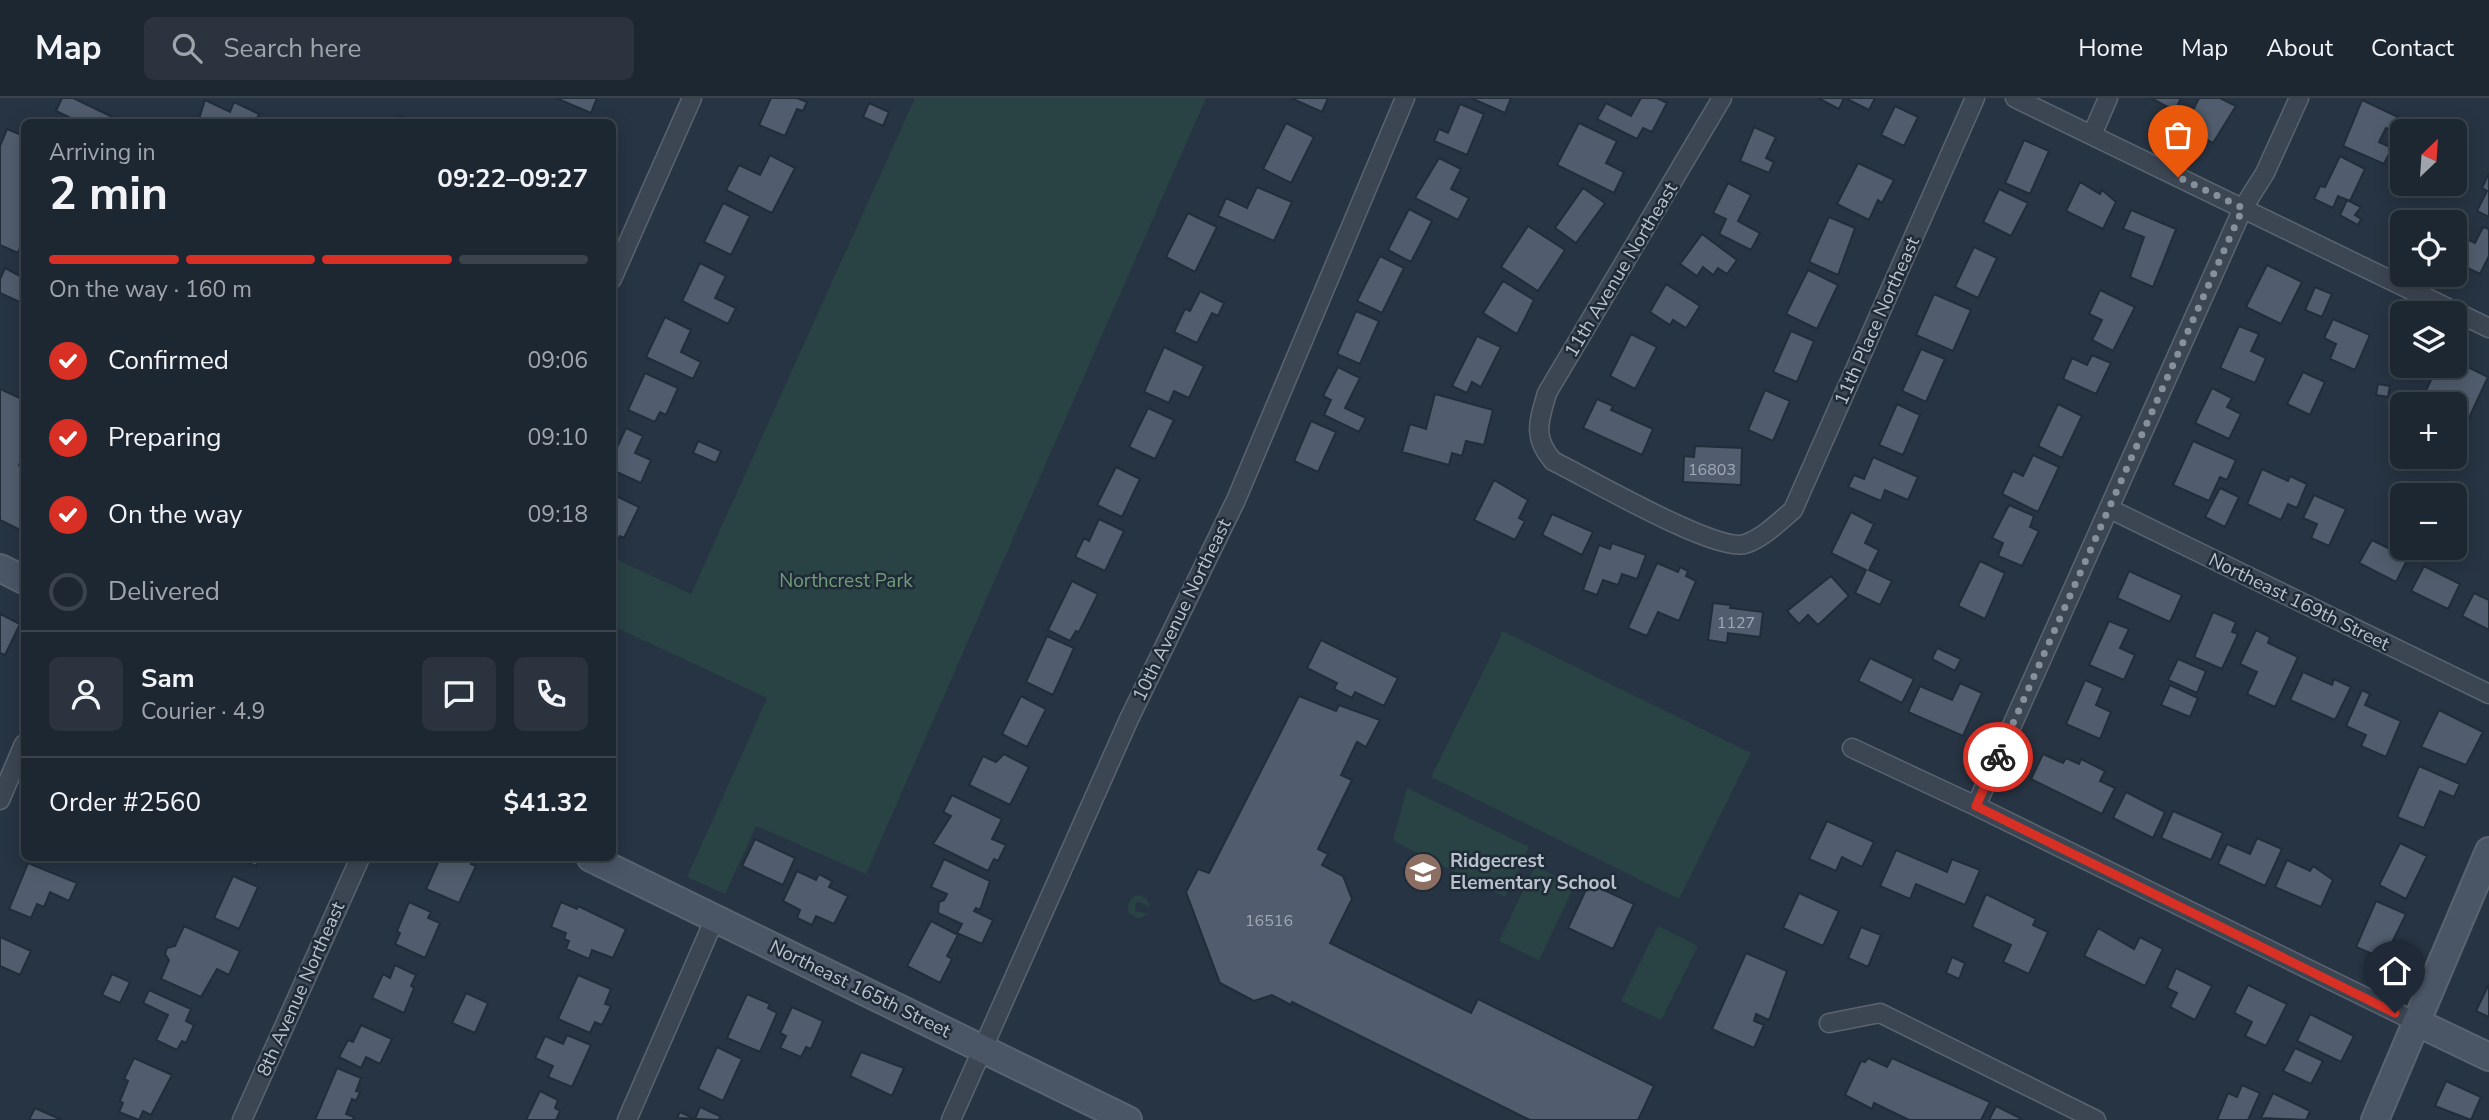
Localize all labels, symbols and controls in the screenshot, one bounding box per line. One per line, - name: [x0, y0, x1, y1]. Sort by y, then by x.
- search box: [144, 17, 634, 80]
- text: Map: [35, 26, 102, 71]
- icon: search: [168, 29, 206, 67]
- text: Search here: [224, 31, 361, 66]
- text: Home: [2078, 32, 2143, 64]
- text: Map: [2181, 32, 2228, 64]
- text: About: [2266, 32, 2333, 64]
- text: Contact: [2371, 32, 2454, 64]
- pin: [2148, 105, 2208, 177]
- icon: bag: [2159, 116, 2197, 154]
- north arrow: [2390, 119, 2468, 196]
- map controls: [2390, 119, 2467, 560]
- text: Arriving in: [49, 137, 156, 168]
- text: 09:22–09:27: [437, 161, 588, 196]
- text: 2 min: [49, 162, 168, 225]
- street label: 11th Avenue Northeast: [1558, 177, 1684, 362]
- button: locate: [2390, 210, 2467, 287]
- street label: 11th Place Northeast: [1828, 232, 1926, 409]
- text: On the way · 160 m: [49, 274, 252, 305]
- button: layers: [2390, 301, 2467, 378]
- icon: check: [49, 342, 87, 380]
- text: Confirmed: [108, 343, 229, 378]
- text: 09:06: [528, 345, 588, 376]
- button: +: [2390, 392, 2467, 469]
- icon: check: [49, 419, 87, 457]
- text: Preparing: [108, 420, 221, 455]
- text: 09:10: [528, 422, 588, 453]
- house number: 16803: [1688, 459, 1736, 481]
- button: −: [2390, 483, 2467, 560]
- icon: check: [49, 496, 87, 534]
- text: On the way: [108, 497, 242, 532]
- text: 09:18: [528, 499, 588, 530]
- street label: 10th Avenue Northeast: [1126, 514, 1238, 706]
- street label: Northeast 169th Street: [2204, 547, 2394, 657]
- park label: Northcrest Park: [779, 568, 913, 594]
- text: Delivered: [108, 574, 220, 609]
- house number: 1127: [1717, 612, 1755, 634]
- button: person: [49, 657, 123, 731]
- button: chat: [422, 657, 496, 731]
- button: phone: [514, 657, 588, 731]
- text: Sam: [141, 661, 194, 696]
- text: Courier · 4.9: [141, 696, 265, 727]
- courier: [1963, 722, 2033, 792]
- icon: bike: [1979, 738, 2017, 776]
- text: Order #2560: [49, 785, 201, 820]
- text: $41.32: [504, 785, 588, 820]
- place label: Ridgecrest Elementary School: [1450, 848, 1617, 896]
- school or university icon: Ridgecrest Elementary School: [1402, 851, 1444, 893]
- street label: 8th Avenue Northeast: [251, 897, 351, 1080]
- house number: 16516: [1245, 910, 1293, 932]
- street label: Northeast 165th Street: [765, 934, 955, 1044]
- pin: [2365, 941, 2425, 1013]
- icon: home: [2376, 952, 2414, 990]

